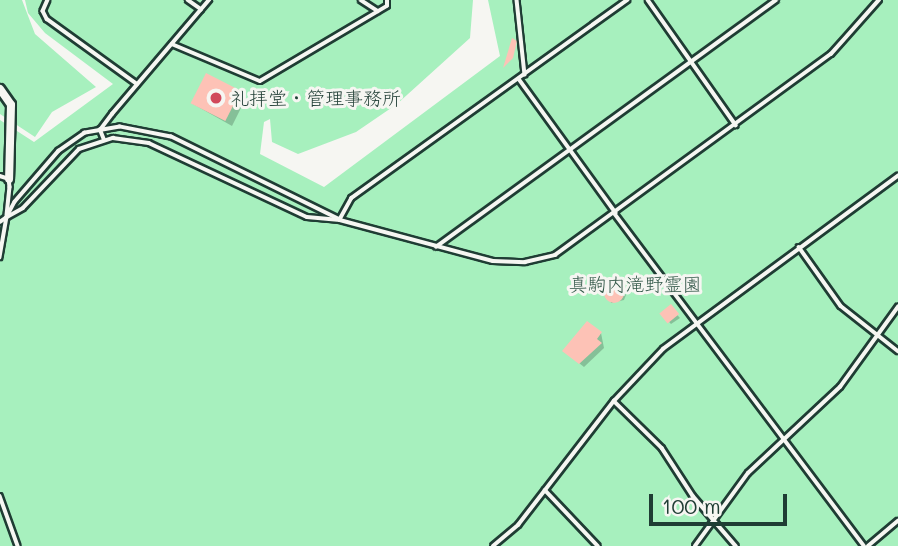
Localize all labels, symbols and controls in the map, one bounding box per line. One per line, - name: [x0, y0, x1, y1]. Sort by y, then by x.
- place label: 礼拝堂・管理事務所: [230, 87, 401, 109]
- marker: 礼拝堂・管理事務所: [208, 90, 224, 106]
- park label: 真駒内滝野霊園: [569, 273, 701, 295]
- scale bar: [653, 480, 791, 524]
- text: 100 m: [662, 492, 721, 519]

